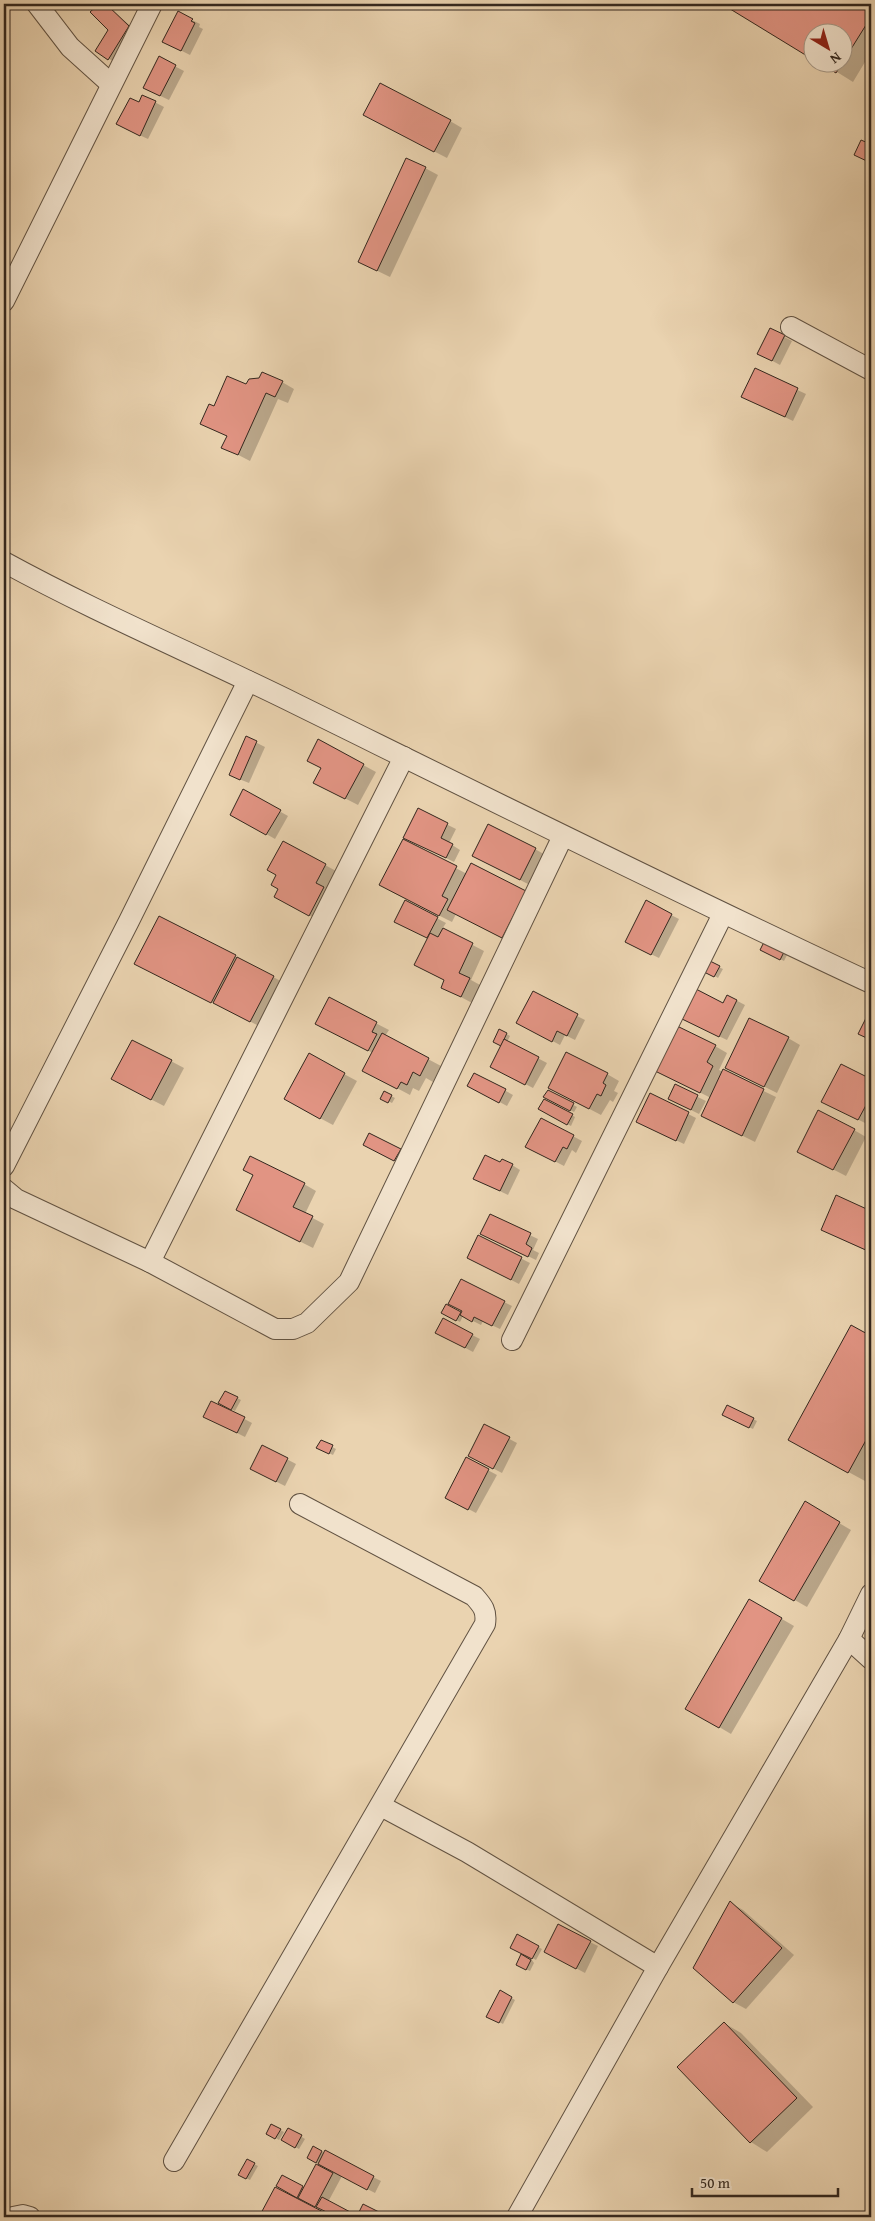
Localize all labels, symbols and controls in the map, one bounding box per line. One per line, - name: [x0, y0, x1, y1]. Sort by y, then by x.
- north arrow: [802, 22, 852, 72]
- text: N: [826, 47, 846, 69]
- scale bar: [692, 2166, 839, 2198]
- text: 50 m: [700, 2172, 731, 2193]

